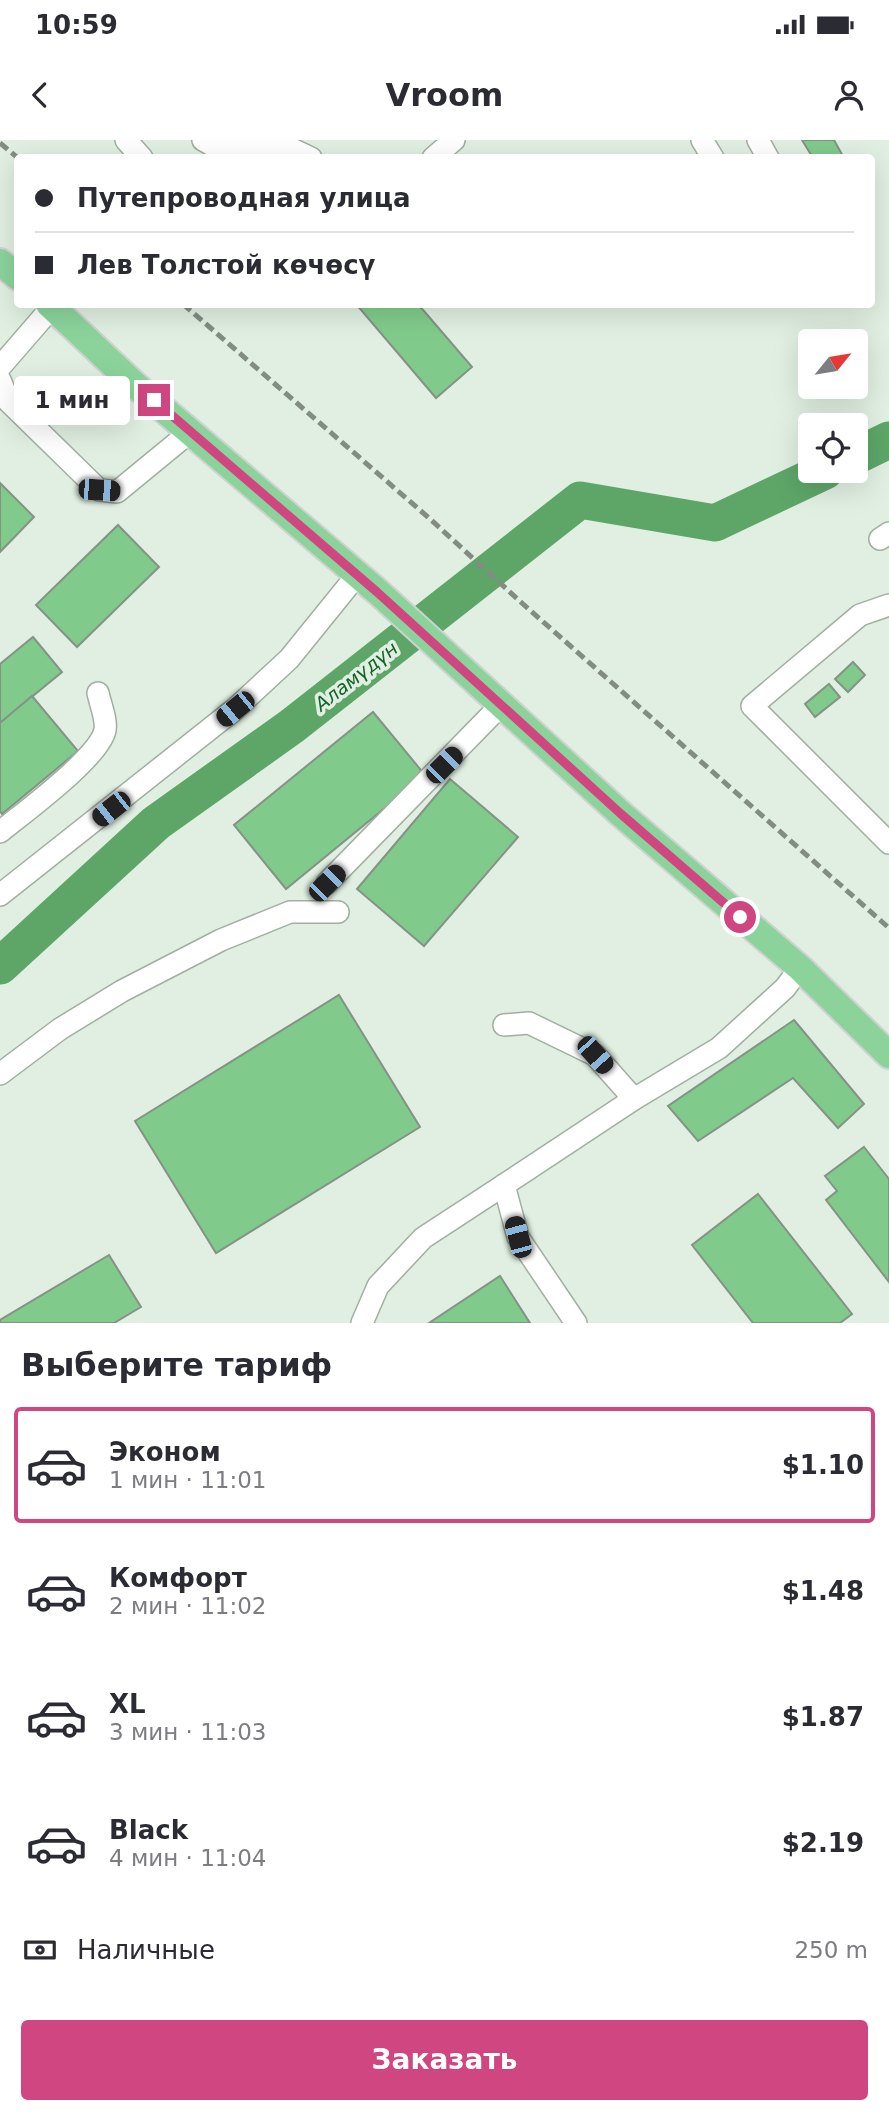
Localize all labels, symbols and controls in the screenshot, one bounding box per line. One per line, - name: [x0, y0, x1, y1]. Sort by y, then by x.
- text: 10:59: [35, 10, 118, 40]
- icon: back: [21, 76, 59, 114]
- text: Vroom: [386, 76, 503, 114]
- icon: person: [830, 76, 868, 114]
- text: Путепроводная улица: [77, 183, 410, 213]
- text: Лев Толстой көчөсү: [77, 250, 376, 280]
- north arrow: [798, 329, 868, 399]
- map controls: [798, 329, 868, 483]
- callout: 1 мин: [14, 376, 130, 424]
- route end: [138, 384, 170, 416]
- text: 1 мин: [35, 387, 109, 413]
- button: locate: [798, 413, 868, 483]
- car: [78, 478, 121, 502]
- water label: Аламүдүн: [309, 637, 402, 716]
- car: [213, 688, 258, 730]
- car: [422, 743, 467, 787]
- car: [88, 788, 135, 830]
- car: [305, 861, 350, 905]
- route start: [724, 901, 756, 933]
- car: [574, 1032, 617, 1078]
- car: [503, 1214, 534, 1260]
- text: Выберите тариф: [21, 1346, 332, 1384]
- icon: car: [25, 1434, 88, 1497]
- text: Эконом: [109, 1437, 221, 1467]
- text: $1.10: [782, 1450, 864, 1480]
- text: 1 мин · 11:01: [109, 1467, 267, 1493]
- icon: car: [25, 1560, 88, 1623]
- text: Комфорт: [109, 1563, 247, 1593]
- text: $1.48: [782, 1576, 864, 1606]
- text: 2 мин · 11:02: [109, 1593, 267, 1619]
- icon: car: [25, 1686, 88, 1749]
- text: XL: [109, 1689, 146, 1719]
- text: $1.87: [782, 1702, 864, 1732]
- text: 3 мин · 11:03: [109, 1719, 267, 1745]
- icon: car: [25, 1812, 88, 1875]
- text: Black: [109, 1815, 188, 1845]
- text: $2.19: [782, 1828, 864, 1858]
- text: 4 мин · 11:04: [109, 1845, 267, 1871]
- icon: cash: [21, 1931, 59, 1969]
- text: Наличные: [77, 1935, 215, 1965]
- text: 250 m: [794, 1937, 868, 1963]
- button: Заказать: [21, 2020, 868, 2100]

